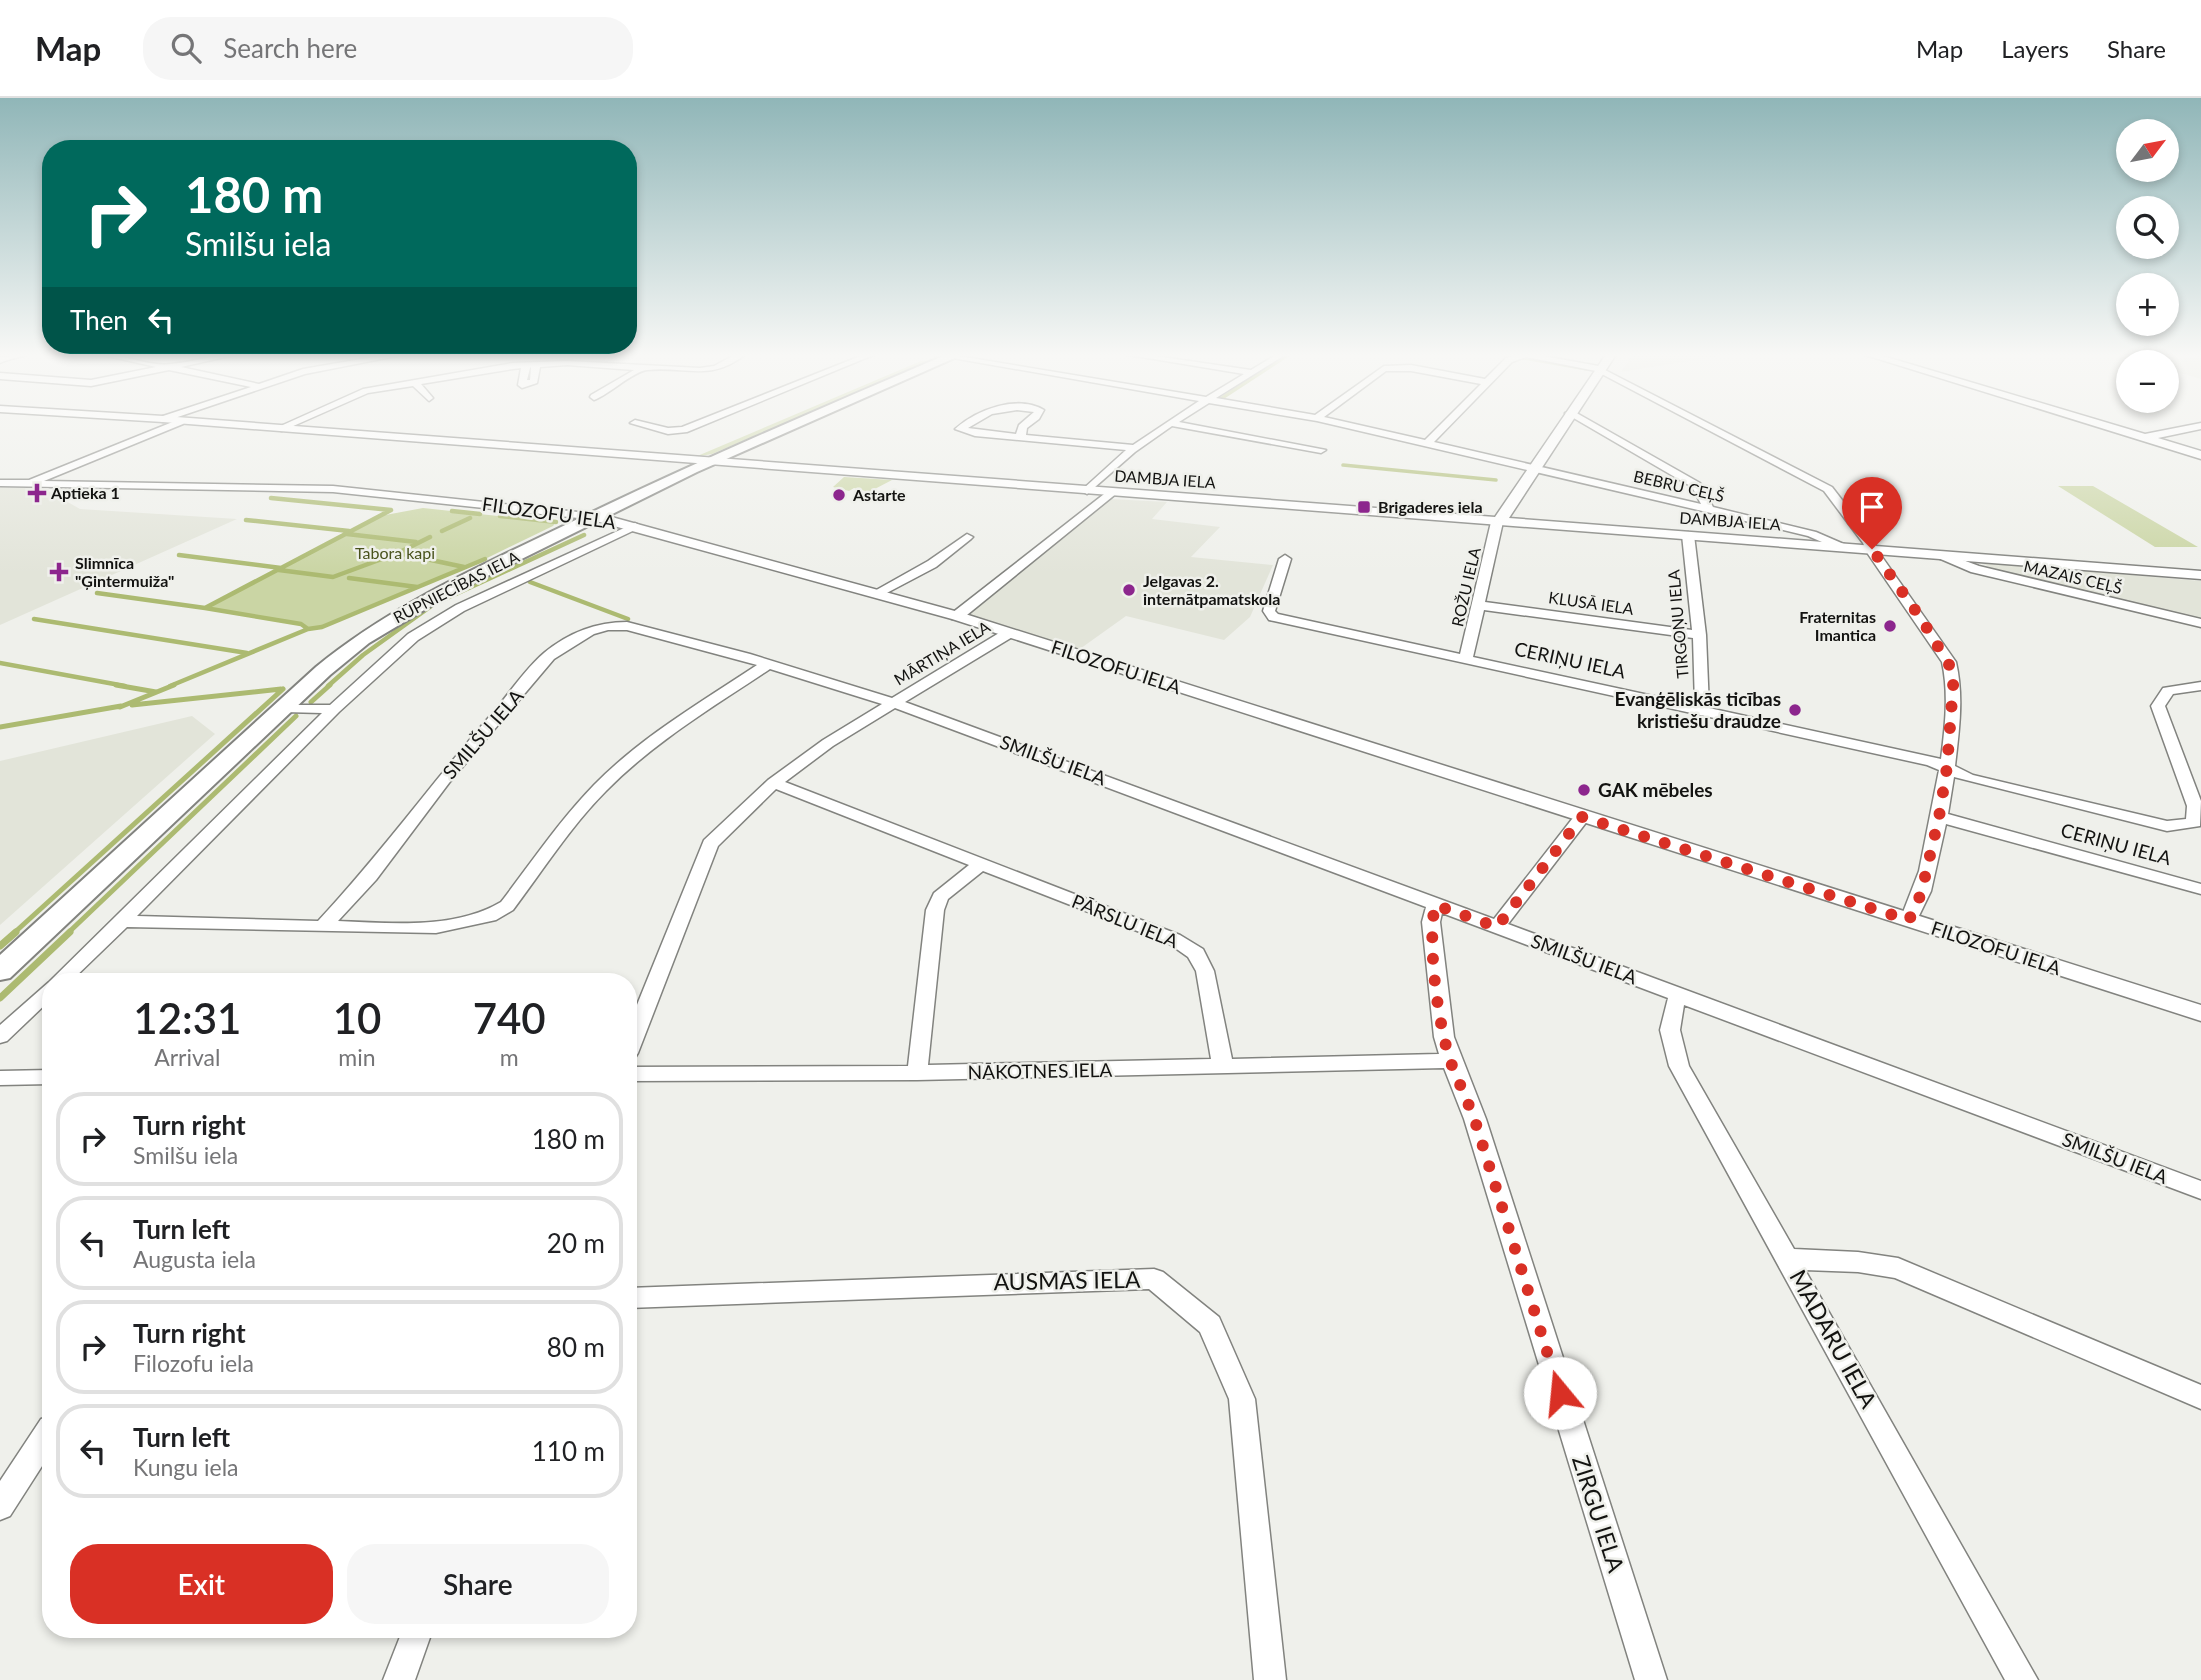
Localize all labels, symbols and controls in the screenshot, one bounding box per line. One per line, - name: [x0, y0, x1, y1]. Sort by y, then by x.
- search box: [143, 17, 633, 80]
- text: Map: [35, 28, 101, 68]
- icon: search: [167, 29, 205, 67]
- text: Search here: [223, 32, 357, 64]
- text: Map: [1916, 34, 1963, 63]
- text: Layers: [2001, 34, 2069, 63]
- text: Share: [2107, 34, 2166, 63]
- north arrow: [2116, 119, 2179, 182]
- map controls: [2116, 119, 2179, 413]
- text: 180 m: [185, 165, 323, 223]
- icon: right: [70, 168, 161, 259]
- button: search: [2116, 196, 2179, 259]
- text: Smilšu iela: [185, 224, 331, 263]
- button: +: [2116, 273, 2179, 336]
- icon: left: [142, 301, 180, 339]
- text: Then: [70, 304, 128, 336]
- button: −: [2116, 350, 2179, 413]
- street label: DAMBJA IELA: [1114, 465, 1217, 492]
- street label: BEBRU CEĻŠ: [1632, 466, 1726, 505]
- pin: [1842, 477, 1902, 549]
- place label: Aptieka 1: [50, 483, 120, 502]
- marker: Aptieka 1: [29, 485, 45, 501]
- place label: Astarte: [852, 485, 906, 504]
- marker: Astarte: [831, 487, 847, 503]
- icon: arrive: [1853, 488, 1891, 526]
- street label: FILOZOFU IELA: [481, 492, 618, 533]
- place label: Brigaderes iela: [1378, 497, 1483, 516]
- marker: Brigaderes iela: [1356, 499, 1372, 515]
- street label: DAMBJA IELA: [1679, 507, 1782, 534]
- park label: Tabora kapi: [355, 543, 435, 562]
- street label: ROŽU IELA: [1447, 545, 1484, 628]
- street label: RŪPNIECĪBAS IELA: [390, 547, 522, 627]
- place label: Slimnīca "Ģintermuiža": [75, 553, 174, 590]
- street label: MAZAIS CEĻŠ: [2022, 556, 2124, 597]
- marker: Slimnīca "Ģintermuiža": [49, 562, 69, 582]
- street label: TIRGOŅU IELA: [1663, 569, 1692, 679]
- place label: Jelgavas 2. internātpamatskola: [1143, 571, 1280, 608]
- marker: Jelgavas 2. internātpamatskola: [1121, 582, 1137, 598]
- street label: KLUSĀ IELA: [1547, 587, 1635, 618]
- place label: Fraternitas Imantica: [1799, 607, 1876, 644]
- street label: MĀRTIŅA IELA: [890, 616, 993, 689]
- marker: Fraternitas Imantica: [1882, 618, 1898, 634]
- street label: FILOZOFU IELA: [1048, 635, 1184, 698]
- street label: CERIŅU IELA: [1512, 636, 1628, 683]
- street label: SMILŠU IELA: [438, 684, 528, 783]
- place label: Evanģēliskās ticības kristiešu draudze: [1615, 687, 1781, 732]
- marker: Evanģēliskās ticības kristiešu draudze: [1787, 702, 1803, 718]
- street label: SMILŠU IELA: [997, 730, 1109, 789]
- place label: GAK mēbeles: [1598, 778, 1713, 801]
- marker: GAK mēbeles: [1576, 782, 1592, 798]
- street label: CERIŅU IELA: [2059, 818, 2174, 869]
- street label: PĀRSLU IELA: [1069, 889, 1182, 952]
- street label: FILOZOFU IELA: [1928, 916, 2064, 979]
- street label: SMILŠU IELA: [1528, 929, 1640, 988]
- text: 12:31: [133, 993, 241, 1043]
- text: 10: [333, 993, 381, 1043]
- text: 740: [473, 993, 546, 1043]
- text: Arrival: [154, 1043, 220, 1071]
- text: min: [338, 1043, 376, 1071]
- text: m: [500, 1043, 519, 1071]
- street label: NĀKOTNES IELA: [968, 1058, 1113, 1083]
- text: Turn right: [133, 1109, 246, 1141]
- icon: right: [74, 1120, 112, 1158]
- text: 180 m: [532, 1123, 605, 1155]
- street label: SMILŠU IELA: [2059, 1127, 2171, 1188]
- text: Smilšu iela: [133, 1141, 238, 1169]
- text: Turn left: [133, 1213, 230, 1245]
- icon: left: [74, 1224, 112, 1262]
- text: 20 m: [547, 1227, 605, 1259]
- text: Augusta iela: [133, 1245, 256, 1273]
- street label: MADARU IELA: [1784, 1264, 1884, 1413]
- street label: AUSMAS IELA: [993, 1265, 1141, 1295]
- text: Turn right: [133, 1317, 246, 1349]
- icon: right: [74, 1328, 112, 1366]
- text: 80 m: [547, 1331, 605, 1363]
- text: Filozofu iela: [133, 1349, 254, 1377]
- position arrow: [1523, 1356, 1597, 1430]
- text: Turn left: [133, 1421, 230, 1453]
- icon: left: [74, 1432, 112, 1470]
- text: 110 m: [532, 1435, 605, 1467]
- street label: ZIRGU IELA: [1567, 1452, 1631, 1576]
- text: Kungu iela: [133, 1453, 239, 1481]
- button: Exit: [70, 1544, 333, 1624]
- button: Share: [347, 1544, 609, 1624]

